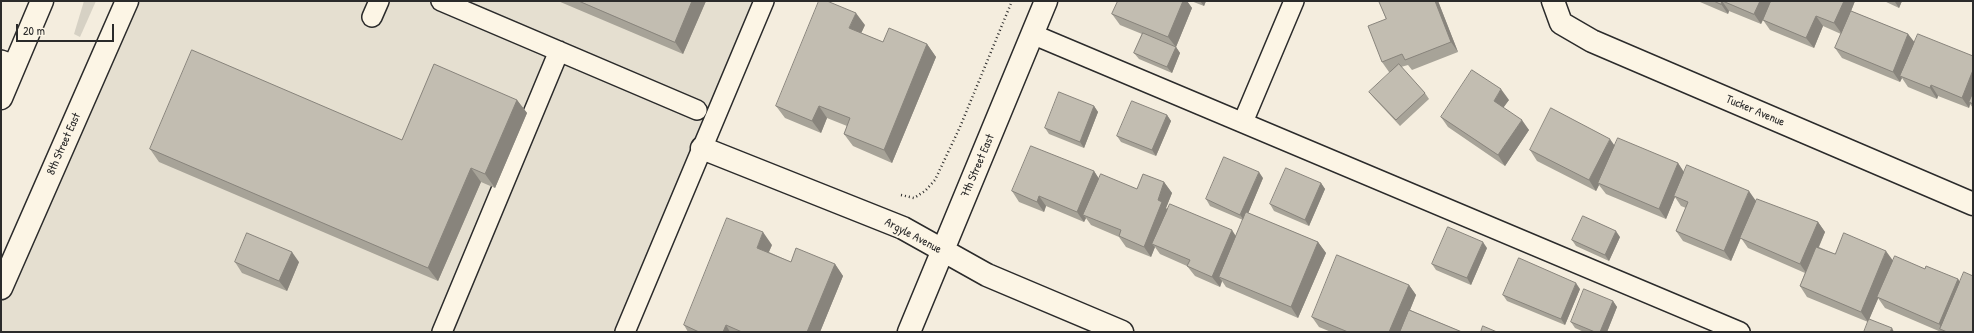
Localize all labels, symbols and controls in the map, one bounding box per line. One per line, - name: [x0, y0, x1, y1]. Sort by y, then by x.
- scale bar: [18, 16, 116, 42]
- text: 20 m: [23, 22, 45, 39]
- street label: Tucker Avenue: [1723, 92, 1787, 130]
- street label: 8th Street East: [44, 111, 84, 177]
- street label: 7th Street East: [958, 132, 998, 200]
- street label: Argyle Avenue: [882, 215, 944, 257]

